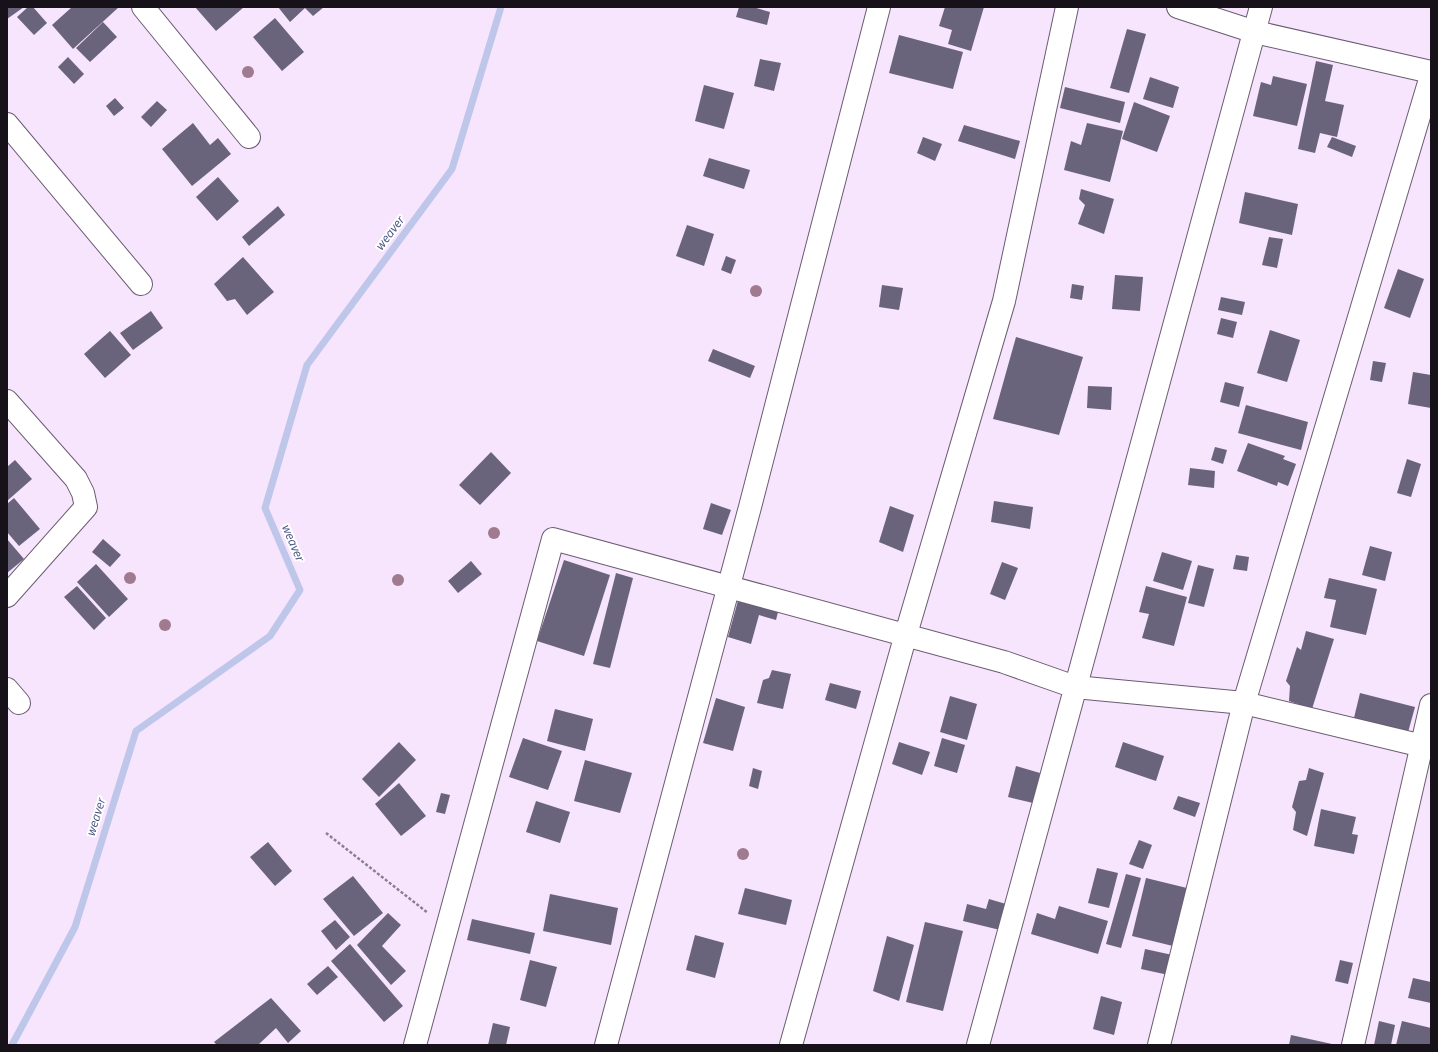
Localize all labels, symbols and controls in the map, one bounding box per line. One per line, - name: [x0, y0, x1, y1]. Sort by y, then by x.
- water label: weaver: [371, 212, 409, 254]
- water label: weaver: [277, 522, 309, 565]
- water label: weaver: [82, 795, 110, 838]

